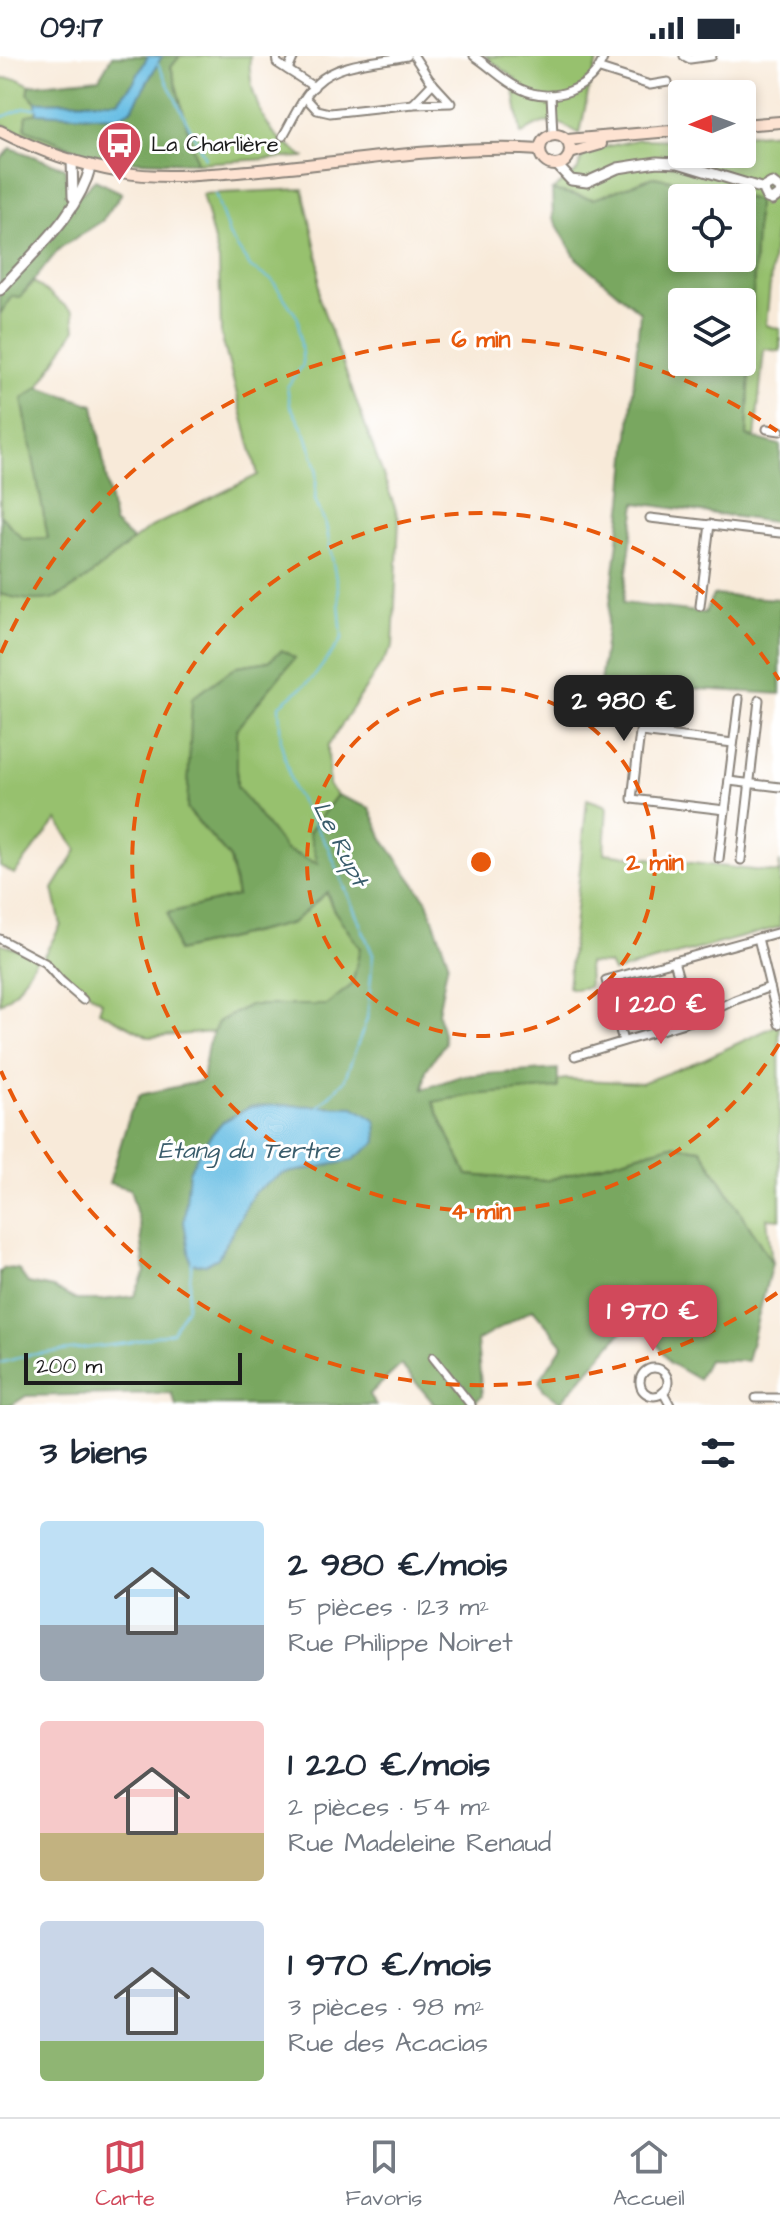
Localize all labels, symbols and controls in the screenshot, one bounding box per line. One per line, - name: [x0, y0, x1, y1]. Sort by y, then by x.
- text: 09:17: [40, 7, 103, 49]
- north arrow: [668, 80, 756, 168]
- map controls: [668, 80, 756, 376]
- bus stop icon: La Charlière: [96, 120, 144, 183]
- place label: La Charlière: [151, 129, 279, 160]
- button: locate: [668, 184, 756, 272]
- button: layers: [668, 288, 756, 376]
- text: 6 min: [452, 323, 510, 357]
- pin: 2 980 €: [550, 675, 698, 743]
- text: 2 980 €: [572, 683, 676, 719]
- water label: Le Rupt: [304, 795, 377, 895]
- text: 2 min: [625, 846, 684, 880]
- centre of rings: [467, 848, 495, 876]
- pin: 1 220 €: [587, 978, 735, 1046]
- text: 1 220 €: [616, 986, 706, 1022]
- water label: Étang du Tertre: [158, 1134, 341, 1169]
- text: 4 min: [451, 1195, 511, 1229]
- pin: 1 970 €: [579, 1285, 727, 1353]
- text: 1 970 €: [607, 1293, 699, 1329]
- scale bar: [24, 1349, 242, 1385]
- text: 200 m: [36, 1351, 102, 1382]
- text: 3 biens: [40, 1429, 148, 1477]
- icon: filters: [696, 1431, 740, 1475]
- text: 2 980 €/mois: [288, 1541, 508, 1589]
- icon: home: [104, 1553, 200, 1649]
- text: 5 pièces · 123 m²: [288, 1589, 489, 1625]
- text: Rue Philippe Noiret: [288, 1625, 513, 1661]
- text: 1 220 €/mois: [288, 1741, 490, 1789]
- icon: home: [104, 1753, 200, 1849]
- text: 2 pièces · 54 m²: [288, 1789, 490, 1825]
- text: Rue Madeleine Renaud: [288, 1825, 551, 1861]
- text: 1 970 €/mois: [288, 1941, 492, 1989]
- icon: home: [104, 1953, 200, 2049]
- text: 3 pièces · 98 m²: [288, 1989, 484, 2025]
- text: Rue des Acacias: [288, 2025, 488, 2061]
- tab: Carte: [95, 2135, 155, 2214]
- tab: Favoris: [346, 2135, 422, 2214]
- tab: Accueil: [613, 2135, 685, 2214]

